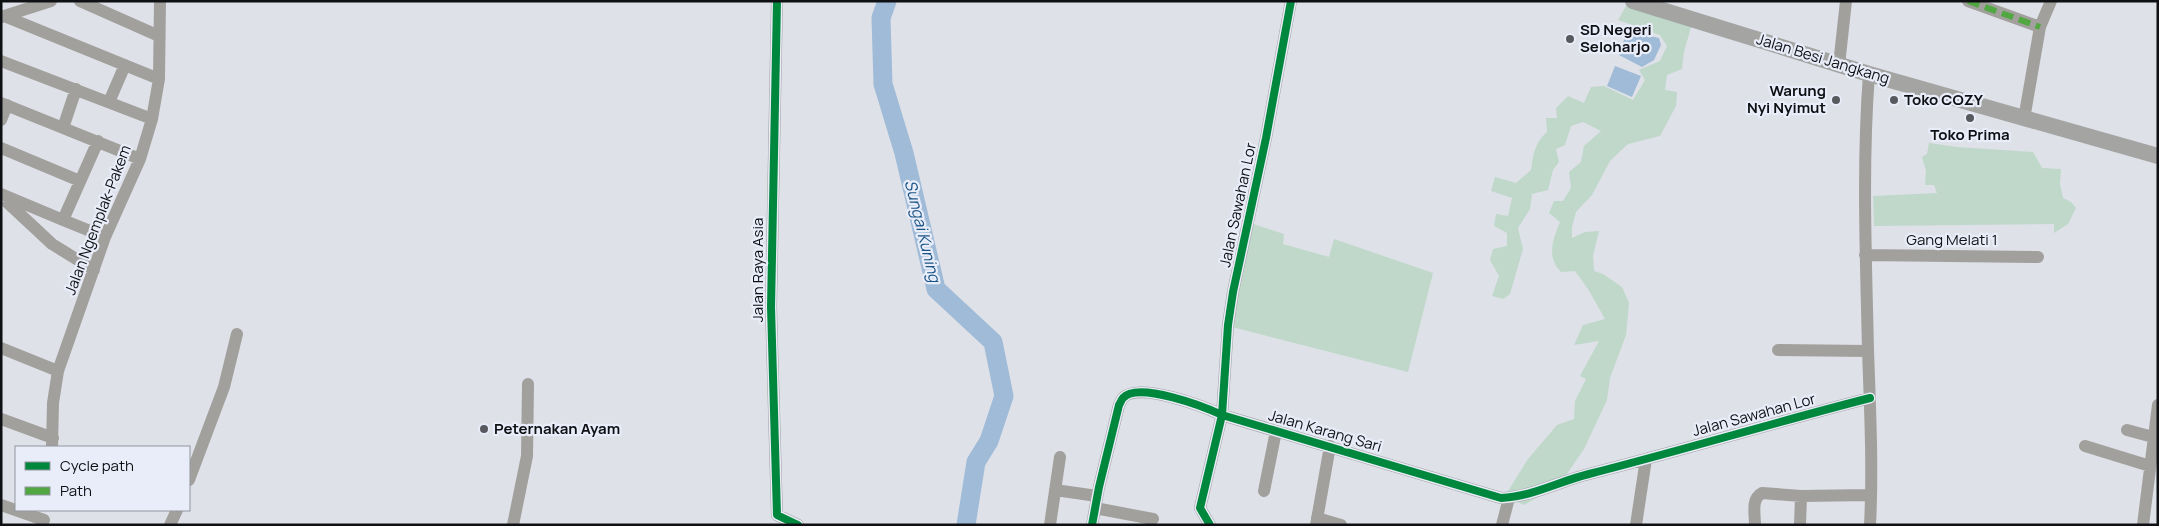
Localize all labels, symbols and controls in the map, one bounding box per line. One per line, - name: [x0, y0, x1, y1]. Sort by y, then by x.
- place label: SD Negeri Seloharjo: [1580, 19, 1652, 57]
- street label: Jalan Besi Jangkang: [1754, 28, 1892, 89]
- marker: SD Negeri Seloharjo: [1564, 33, 1576, 45]
- place label: Warung Nyi Nyimut: [1747, 80, 1826, 118]
- place label: Toko COZY: [1904, 89, 1984, 110]
- marker: Warung Nyi Nyimut: [1830, 94, 1842, 106]
- marker: Toko COZY: [1888, 94, 1900, 106]
- marker: Toko Prima: [1964, 112, 1976, 124]
- place label: Toko Prima: [1930, 124, 2010, 145]
- street label: Jalan Sawahan Lor: [1214, 140, 1261, 269]
- street label: Jalan Ngemplak-Pakem: [59, 142, 136, 298]
- water label: Sungai Kuning: [900, 177, 947, 286]
- street label: Jalan Raya Asia: [747, 218, 768, 322]
- street label: Gang Melati 1: [1906, 229, 1998, 250]
- street label: Jalan Sawahan Lor: [1690, 388, 1818, 441]
- street label: Jalan Karang Sari: [1266, 404, 1384, 457]
- place label: Peternakan Ayam: [494, 418, 620, 439]
- marker: Peternakan Ayam: [478, 423, 490, 435]
- legend: [15, 446, 190, 511]
- text: Cycle path: [60, 455, 134, 476]
- text: Path: [60, 480, 92, 501]

